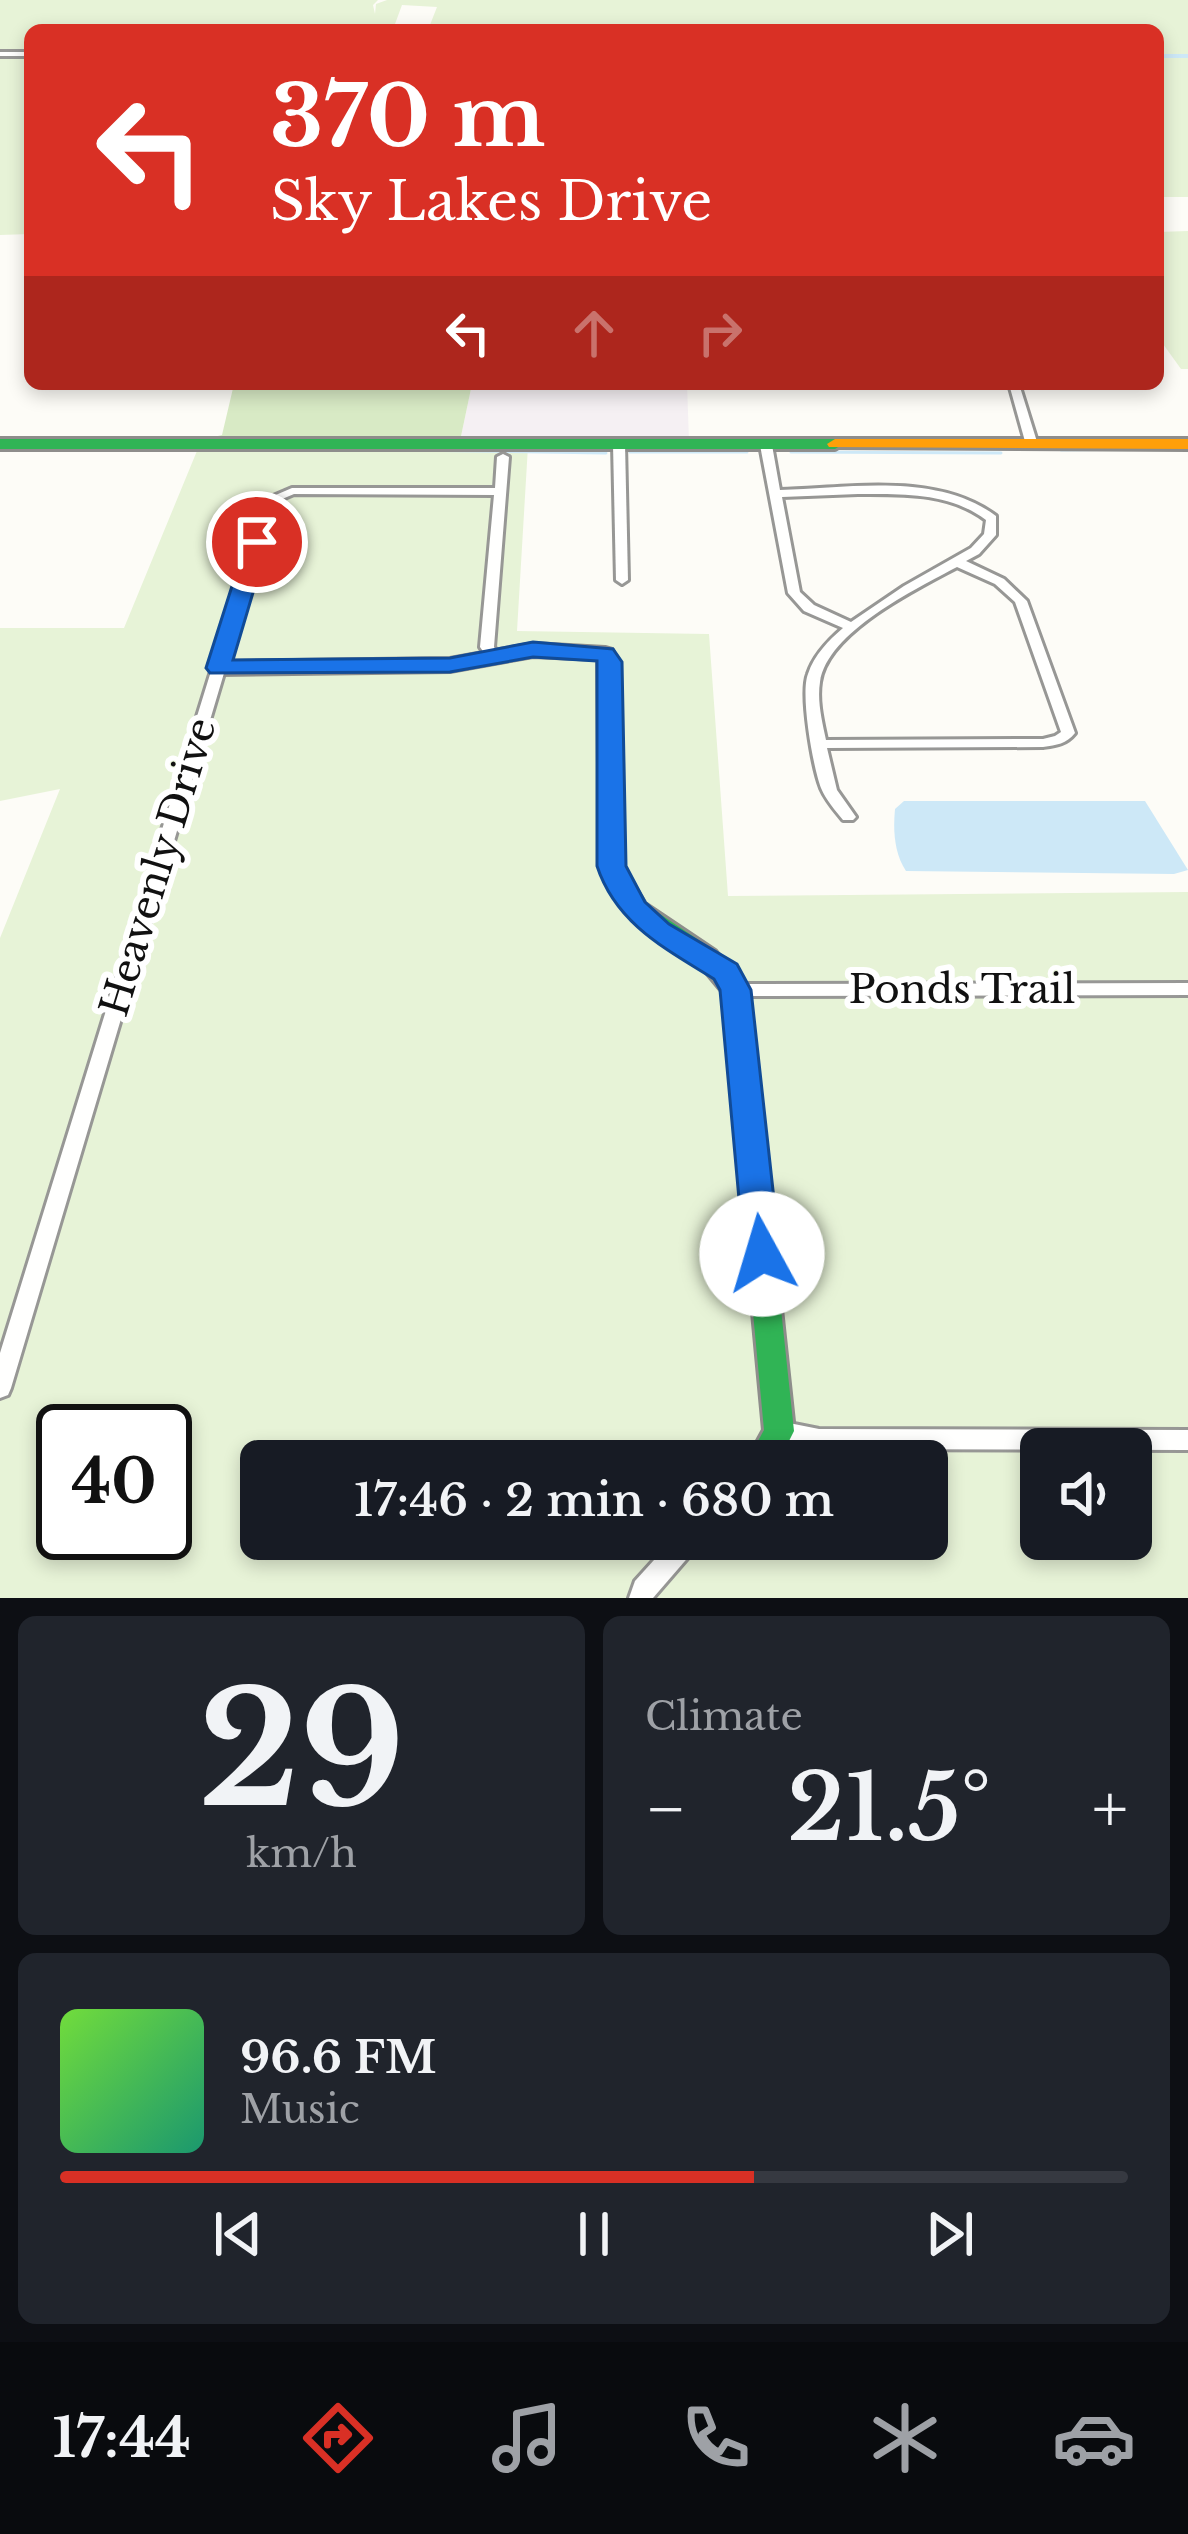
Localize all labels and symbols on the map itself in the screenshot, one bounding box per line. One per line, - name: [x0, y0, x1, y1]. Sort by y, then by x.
- pin: [206, 491, 308, 593]
- street label: Heavenly Drive: [89, 712, 227, 1022]
- street label: Ponds Trail: [849, 965, 1075, 1014]
- position arrow: [699, 1191, 825, 1317]
- speed limit sign: 40: [36, 1404, 192, 1560]

